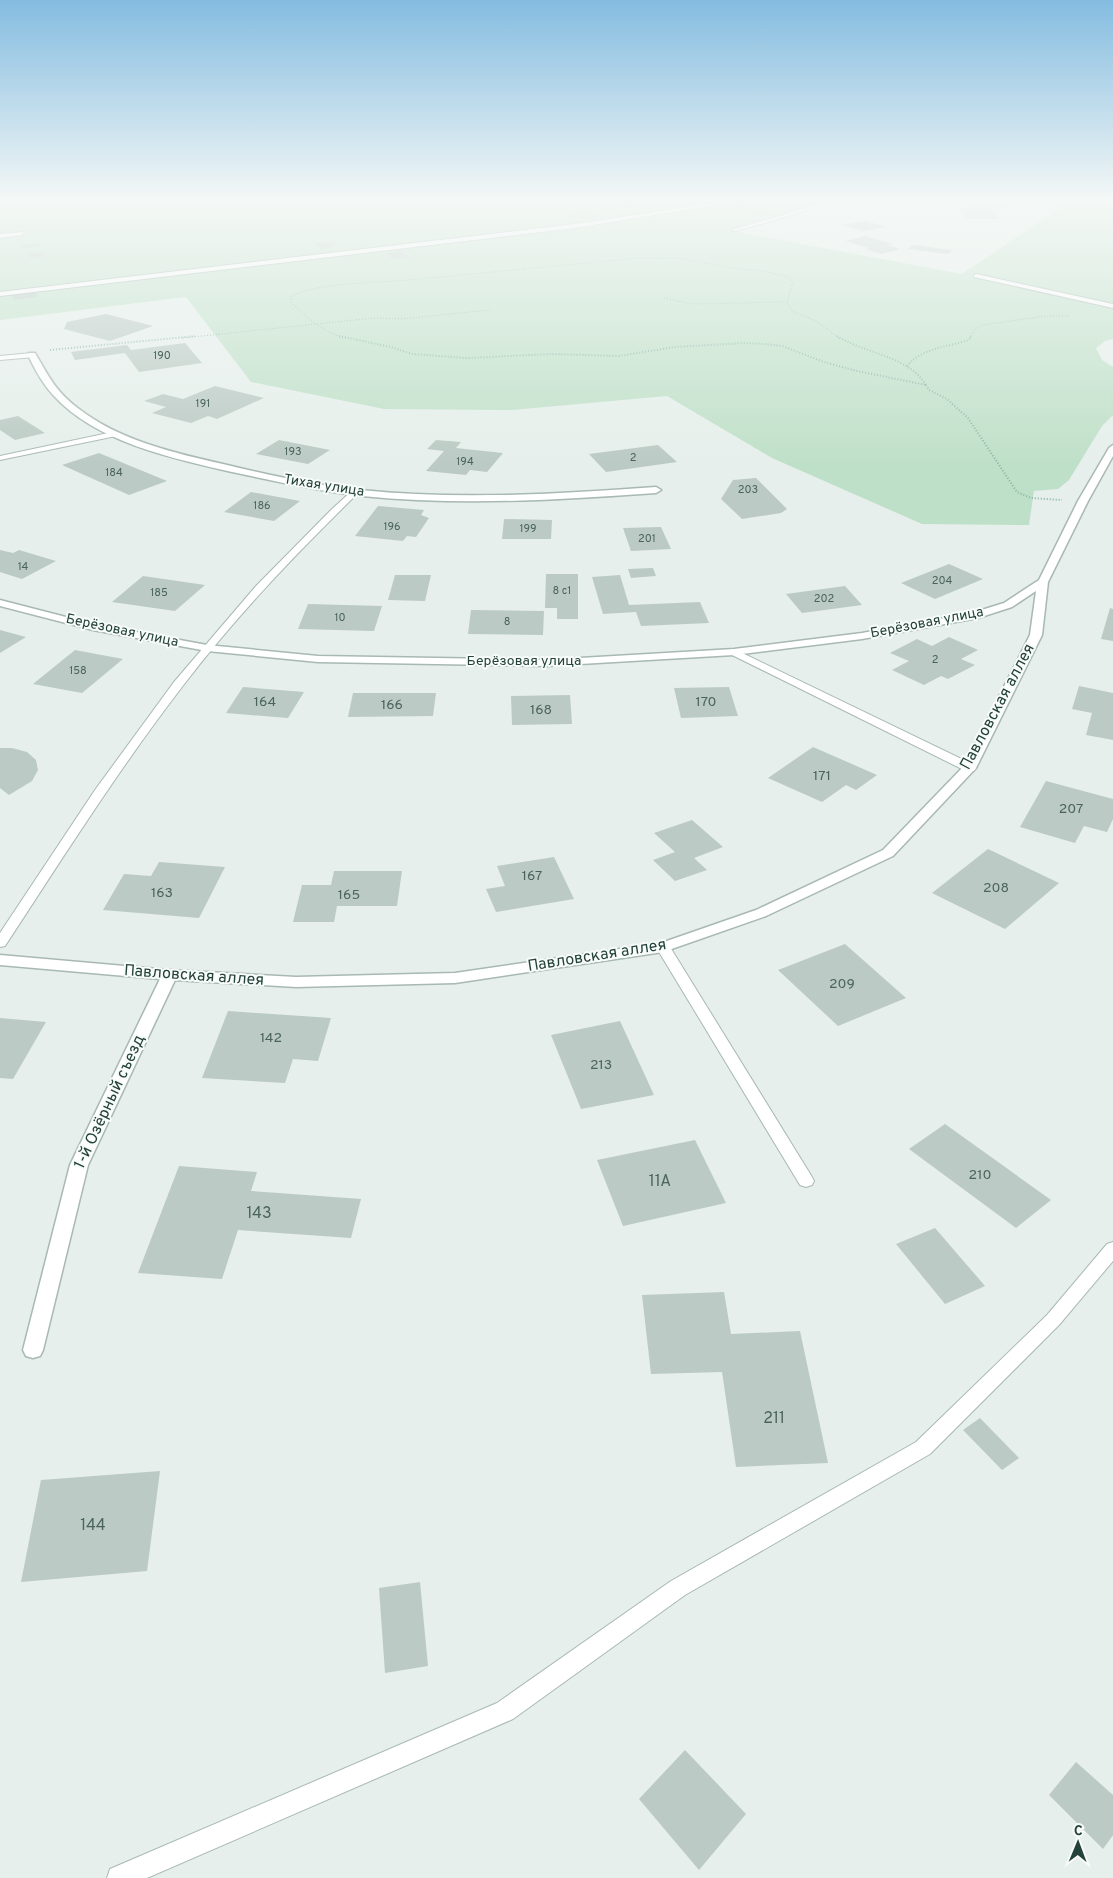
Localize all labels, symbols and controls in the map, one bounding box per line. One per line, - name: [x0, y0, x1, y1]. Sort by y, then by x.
- house number: 190: [153, 349, 171, 363]
- house number: 191: [196, 397, 210, 411]
- house number: 193: [284, 445, 302, 459]
- house number: 2: [630, 451, 636, 465]
- house number: 194: [456, 455, 474, 469]
- house number: 184: [105, 466, 123, 480]
- street label: Тихая улица: [283, 471, 365, 501]
- house number: 203: [738, 483, 758, 497]
- house number: 186: [253, 499, 271, 513]
- house number: 196: [383, 520, 401, 534]
- house number: 199: [519, 522, 537, 536]
- house number: 201: [638, 532, 656, 546]
- house number: 14: [18, 560, 29, 574]
- house number: 204: [932, 574, 952, 588]
- house number: 8 с1: [553, 584, 571, 598]
- house number: 185: [150, 586, 168, 600]
- house number: 202: [814, 592, 834, 606]
- street label: Берёзовая улица: [869, 604, 985, 642]
- street label: Берёзовая улица: [64, 611, 180, 651]
- house number: 10: [334, 611, 346, 625]
- house number: 8: [504, 615, 510, 629]
- street label: Павловская аллея: [956, 640, 1040, 774]
- street label: Берёзовая улица: [467, 653, 581, 670]
- house number: 2: [932, 653, 938, 667]
- house number: 158: [69, 664, 87, 678]
- house number: 164: [254, 694, 276, 711]
- house number: 170: [695, 694, 717, 711]
- house number: 166: [381, 697, 403, 714]
- house number: 168: [530, 702, 552, 719]
- house number: 171: [813, 768, 831, 785]
- house number: 207: [1059, 801, 1083, 818]
- house number: 167: [522, 868, 542, 885]
- house number: 208: [983, 880, 1009, 897]
- house number: 163: [151, 885, 173, 902]
- house number: 165: [338, 887, 360, 904]
- street label: Павловская аллея: [526, 935, 668, 977]
- street label: Павловская аллея: [123, 961, 265, 991]
- house number: 209: [829, 976, 855, 993]
- house number: 142: [260, 1030, 282, 1047]
- street label: 1-й Озёрный съезд: [70, 1032, 150, 1172]
- house number: 213: [590, 1057, 612, 1074]
- house number: 210: [969, 1167, 991, 1184]
- house number: 11А: [649, 1172, 671, 1192]
- house number: 143: [246, 1204, 272, 1224]
- house number: 211: [763, 1409, 785, 1429]
- house number: 144: [80, 1516, 106, 1536]
- north arrow: [1053, 1818, 1103, 1868]
- text: С: [1074, 1823, 1083, 1840]

